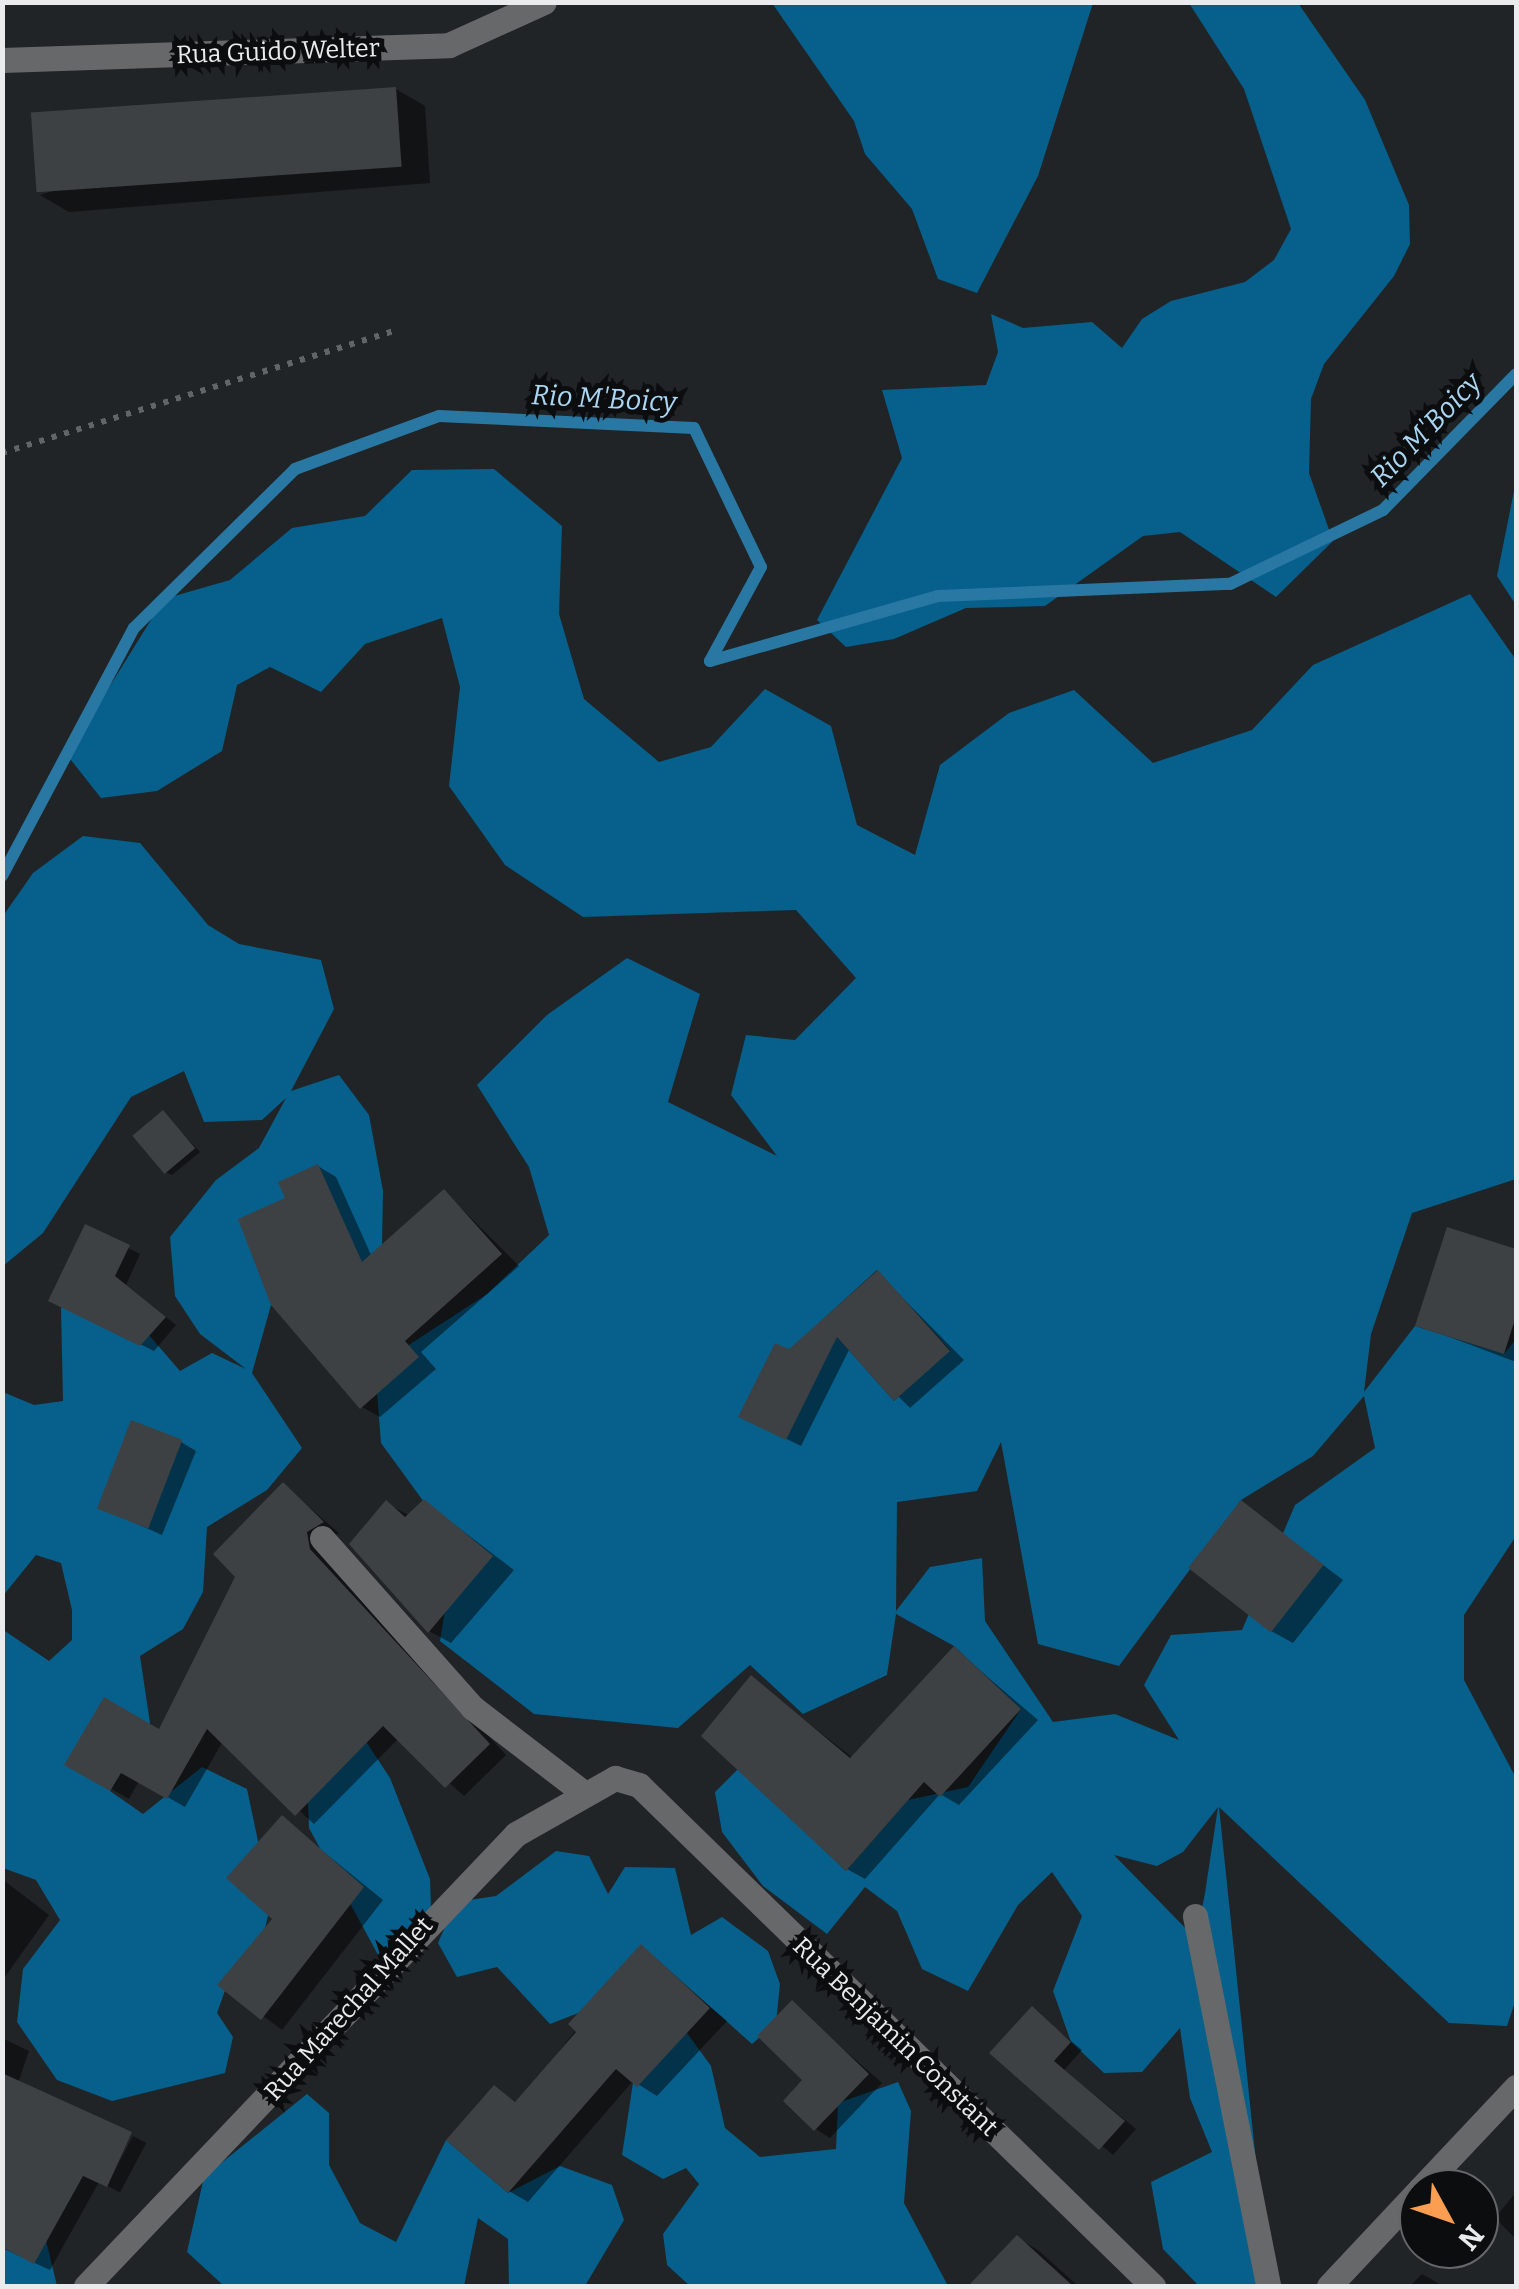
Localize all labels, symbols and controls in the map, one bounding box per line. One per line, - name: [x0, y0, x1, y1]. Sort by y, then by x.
- street label: Rua Guido Welter: [176, 33, 380, 71]
- water label: Rio M'Boicy: [1364, 366, 1488, 494]
- water label: Rio M'Boicy: [531, 378, 677, 420]
- street label: Rua Marechal Mallet: [259, 1911, 439, 2107]
- street label: Rua Benjamin Constant: [786, 1931, 1004, 2143]
- north arrow: [1399, 2169, 1499, 2269]
- text: N: [1451, 2218, 1490, 2256]

